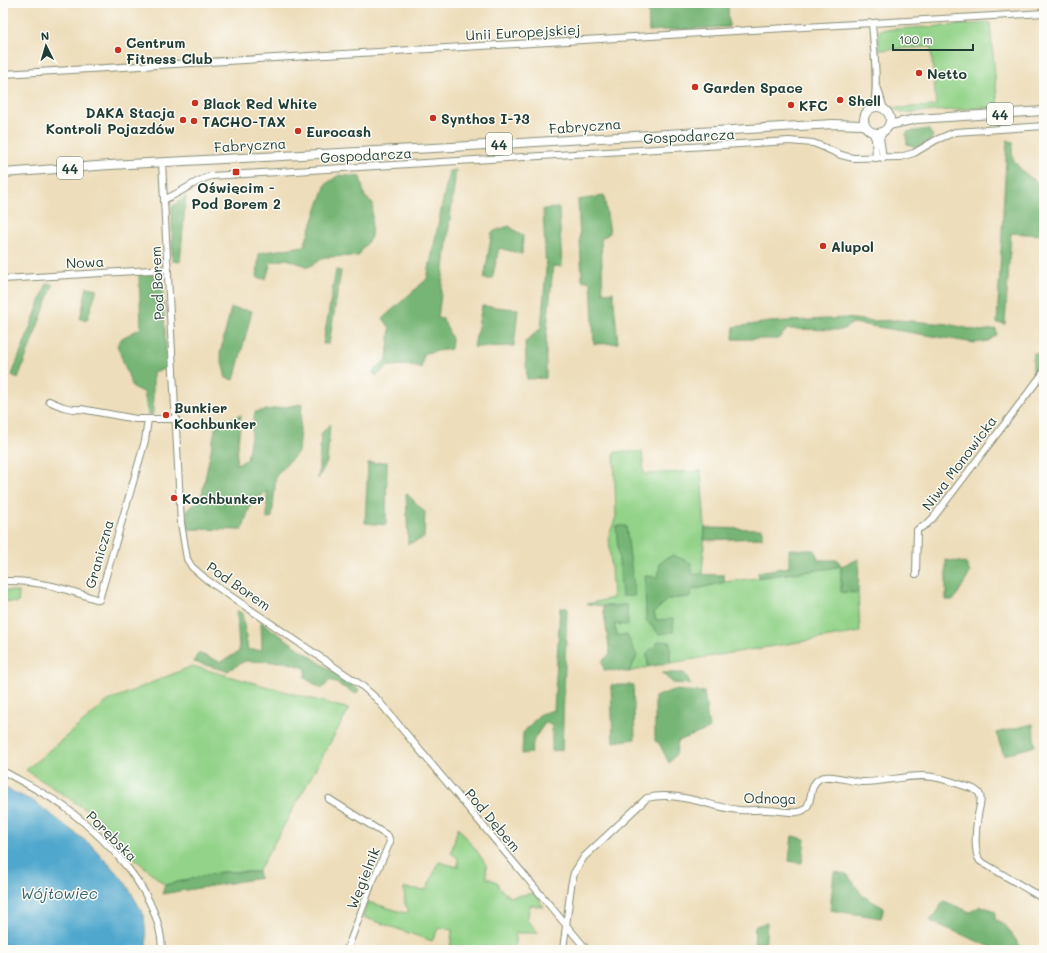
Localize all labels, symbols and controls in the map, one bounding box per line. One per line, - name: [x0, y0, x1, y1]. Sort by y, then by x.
- street label: Unii Europejskiej: [465, 20, 581, 44]
- north arrow: [26, 26, 66, 66]
- scale bar: [893, 26, 973, 52]
- text: N: [40, 28, 50, 43]
- text: 100 m: [899, 31, 933, 47]
- place label: Centrum Fitness Club: [126, 33, 213, 68]
- marker: Centrum Fitness Club: [113, 45, 123, 55]
- place label: Netto: [927, 64, 967, 83]
- marker: Netto: [914, 68, 924, 78]
- place label: Garden Space: [703, 78, 803, 97]
- marker: Garden Space: [690, 82, 700, 92]
- place label: Shell: [848, 91, 881, 110]
- place label: Black Red White: [203, 94, 317, 113]
- marker: Shell: [835, 95, 845, 105]
- place label: KFC: [799, 96, 828, 115]
- marker: Black Red White: [190, 98, 200, 108]
- marker: KFC: [786, 100, 796, 110]
- place label: DAKA Stacja Kontroli Pojazdów: [46, 103, 175, 138]
- road number: 44: [987, 103, 1013, 125]
- place label: Synthos I-73: [441, 109, 530, 128]
- place label: TACHO-TAX: [202, 112, 286, 131]
- marker: Synthos I-73: [428, 113, 438, 123]
- street label: Fabryczna: [548, 114, 622, 138]
- marker: DAKA Stacja Kontroli Pojazdów: [178, 115, 188, 125]
- marker: TACHO-TAX: [189, 116, 199, 126]
- place label: Eurocash: [306, 122, 371, 141]
- street label: Gospodarcza: [643, 124, 735, 148]
- marker: Eurocash: [293, 126, 303, 136]
- road number: 44: [486, 133, 512, 155]
- street label: Fabryczna: [213, 134, 287, 156]
- street label: Gospodarcza: [320, 143, 412, 167]
- road number: 44: [57, 157, 83, 179]
- marker: Oświęcim - Pod Borem 2: [231, 167, 241, 177]
- place label: Oświęcim - Pod Borem 2: [191, 178, 281, 213]
- place label: Alupol: [831, 237, 874, 256]
- marker: Alupol: [818, 241, 828, 251]
- street label: Pod Borem: [146, 246, 168, 320]
- street label: Nowa: [65, 252, 105, 272]
- place label: Bunkier Kochbunker: [174, 398, 256, 433]
- marker: Bunkier Kochbunker: [161, 410, 171, 420]
- street label: Niwa Monowicka: [917, 412, 1001, 514]
- place label: Kochbunker: [182, 489, 264, 508]
- marker: Kochbunker: [169, 493, 179, 503]
- street label: Graniczna: [80, 517, 118, 591]
- street label: Pod Borem: [203, 557, 275, 615]
- street label: Pod Dębem: [461, 784, 525, 856]
- street label: Odnoga: [743, 788, 797, 808]
- street label: Porębska: [83, 807, 141, 865]
- street label: Węgielnik: [342, 844, 384, 912]
- water label: Wójtowiec: [21, 883, 98, 903]

